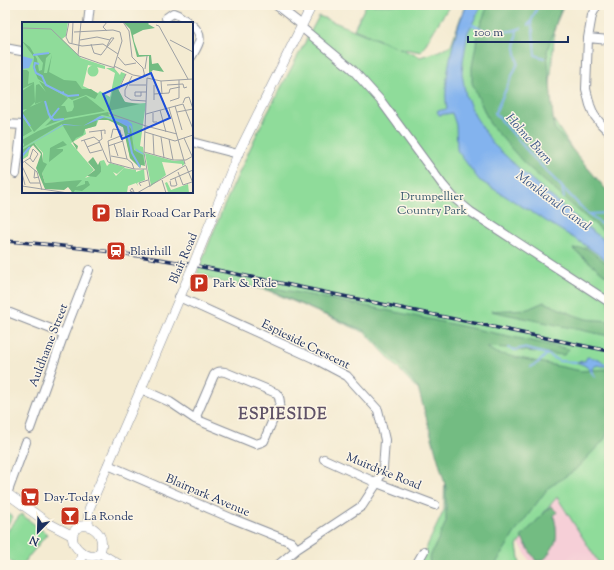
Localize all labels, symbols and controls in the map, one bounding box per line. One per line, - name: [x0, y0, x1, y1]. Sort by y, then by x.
- scale bar: [468, 18, 568, 44]
- inset map: [22, 22, 193, 193]
- text: 100 m: [474, 24, 503, 42]
- water label: Holme Burn: [501, 110, 556, 169]
- water label: Monkland Canal: [512, 167, 594, 236]
- park label: Drumpellier Country Park: [397, 188, 467, 220]
- parking icon: Blair Road Car Park: [90, 202, 112, 224]
- place label: Blair Road Car Park: [115, 205, 217, 223]
- street label: Blair Road: [165, 230, 203, 287]
- station icon: Blairhill: [105, 240, 127, 262]
- place label: Blairhill: [130, 243, 172, 261]
- parking icon: Park & Ride: [188, 272, 210, 294]
- place label: Park & Ride: [213, 275, 277, 293]
- street label: Auldhame Street: [25, 301, 73, 390]
- street label: Espieside Crescent: [258, 316, 353, 374]
- district label: ESPIESIDE: [238, 404, 328, 427]
- street label: Muirdyke Road: [343, 449, 424, 495]
- street label: Blairpark Avenue: [163, 470, 253, 522]
- supermarket icon: Day-Today: [19, 486, 41, 508]
- place label: Day-Today: [44, 489, 100, 507]
- bar icon: La Ronde: [59, 505, 81, 527]
- place label: La Ronde: [84, 508, 134, 526]
- north arrow: [18, 512, 58, 552]
- text: N: [27, 531, 43, 550]

